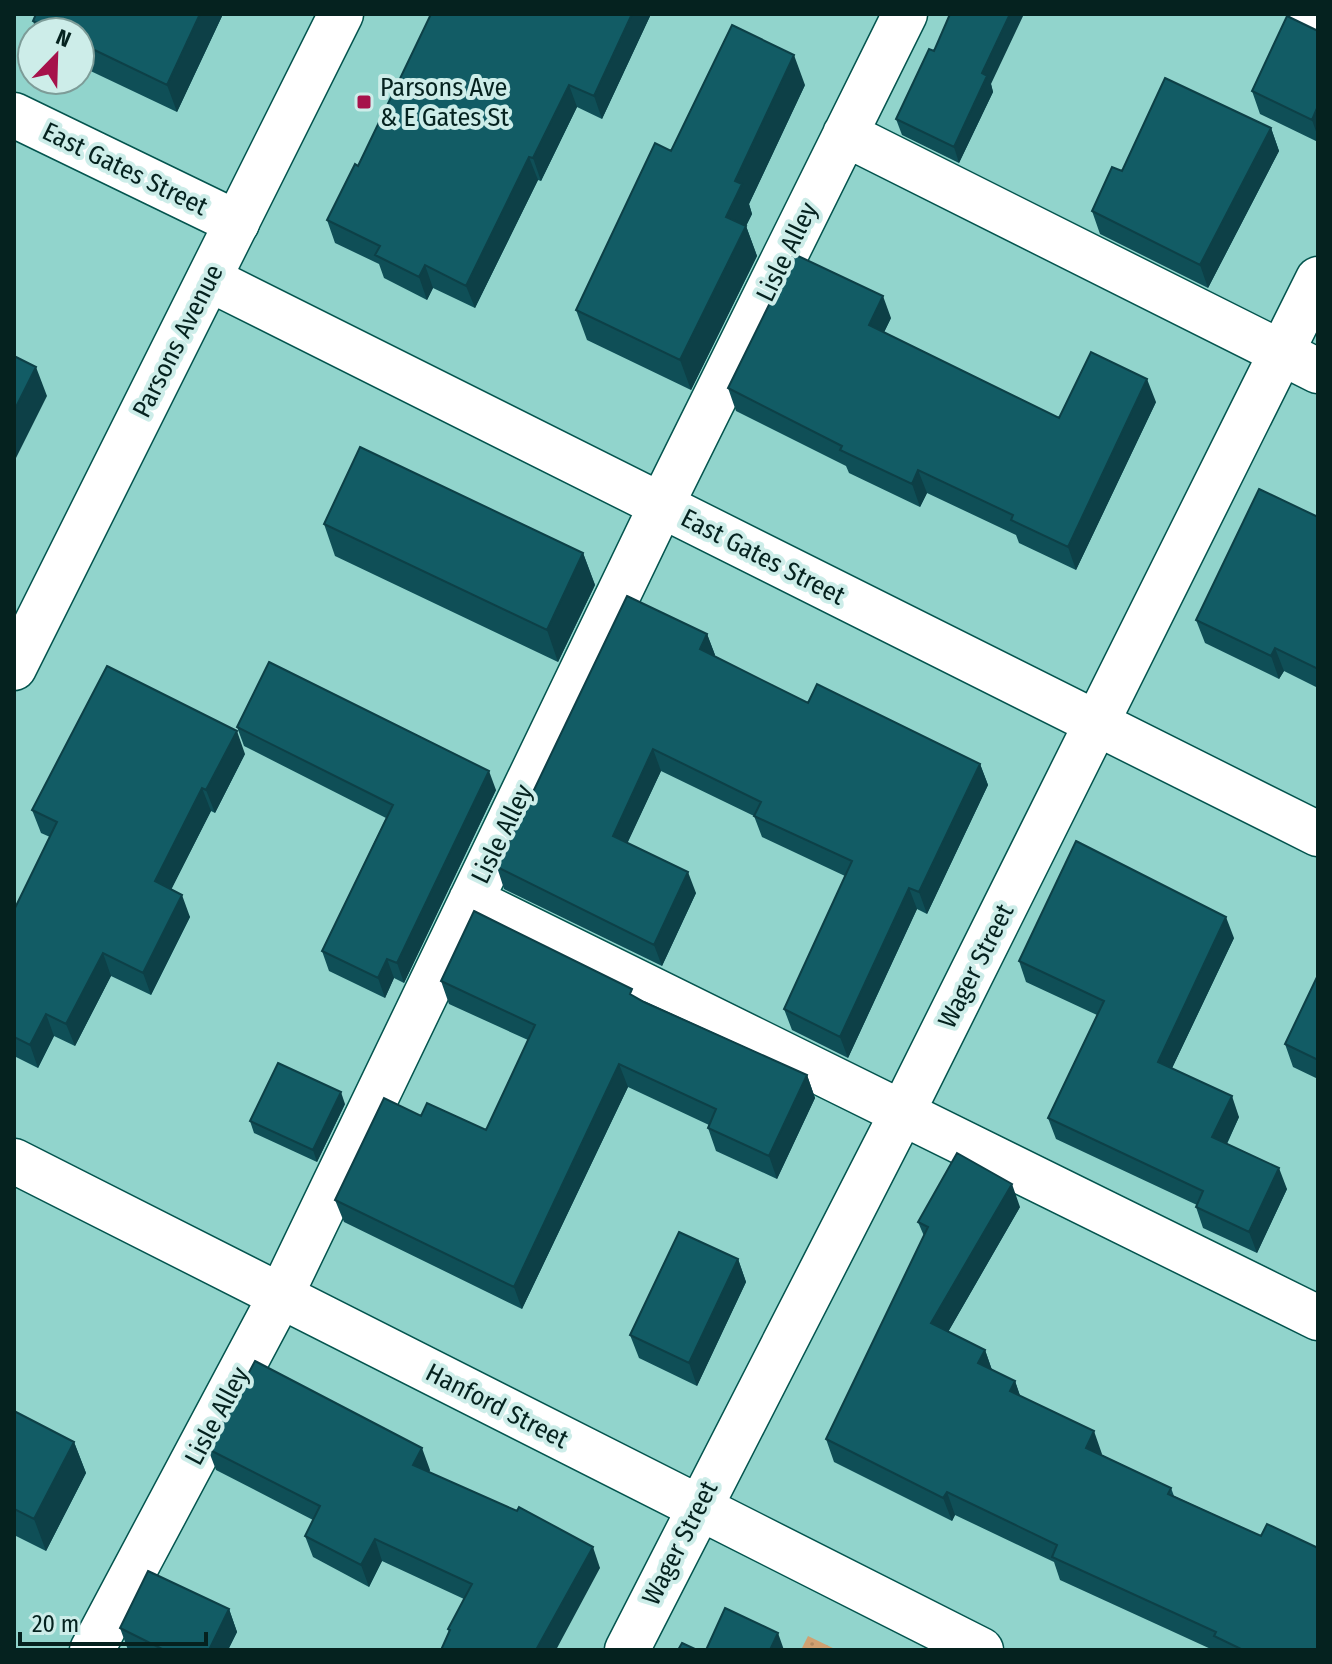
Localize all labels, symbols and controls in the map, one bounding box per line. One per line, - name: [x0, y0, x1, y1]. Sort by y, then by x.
- north arrow: [16, 16, 96, 96]
- text: N: [52, 23, 75, 53]
- place label: Parsons Ave & E Gates St: [380, 72, 509, 133]
- marker: Parsons Ave & E Gates St: [355, 93, 373, 111]
- street label: East Gates Street: [37, 116, 213, 223]
- street label: Lisle Alley: [750, 197, 824, 307]
- street label: Parsons Avenue: [126, 259, 230, 423]
- street label: East Gates Street: [676, 502, 851, 612]
- street label: Lisle Alley: [465, 779, 539, 889]
- street label: Wager Street: [932, 898, 1021, 1033]
- street label: Hanford Street: [421, 1357, 574, 1455]
- street label: Lisle Alley: [178, 1361, 256, 1470]
- street label: Wager Street: [636, 1475, 725, 1610]
- scale bar: [20, 1596, 206, 1646]
- text: 20 m: [32, 1610, 79, 1638]

